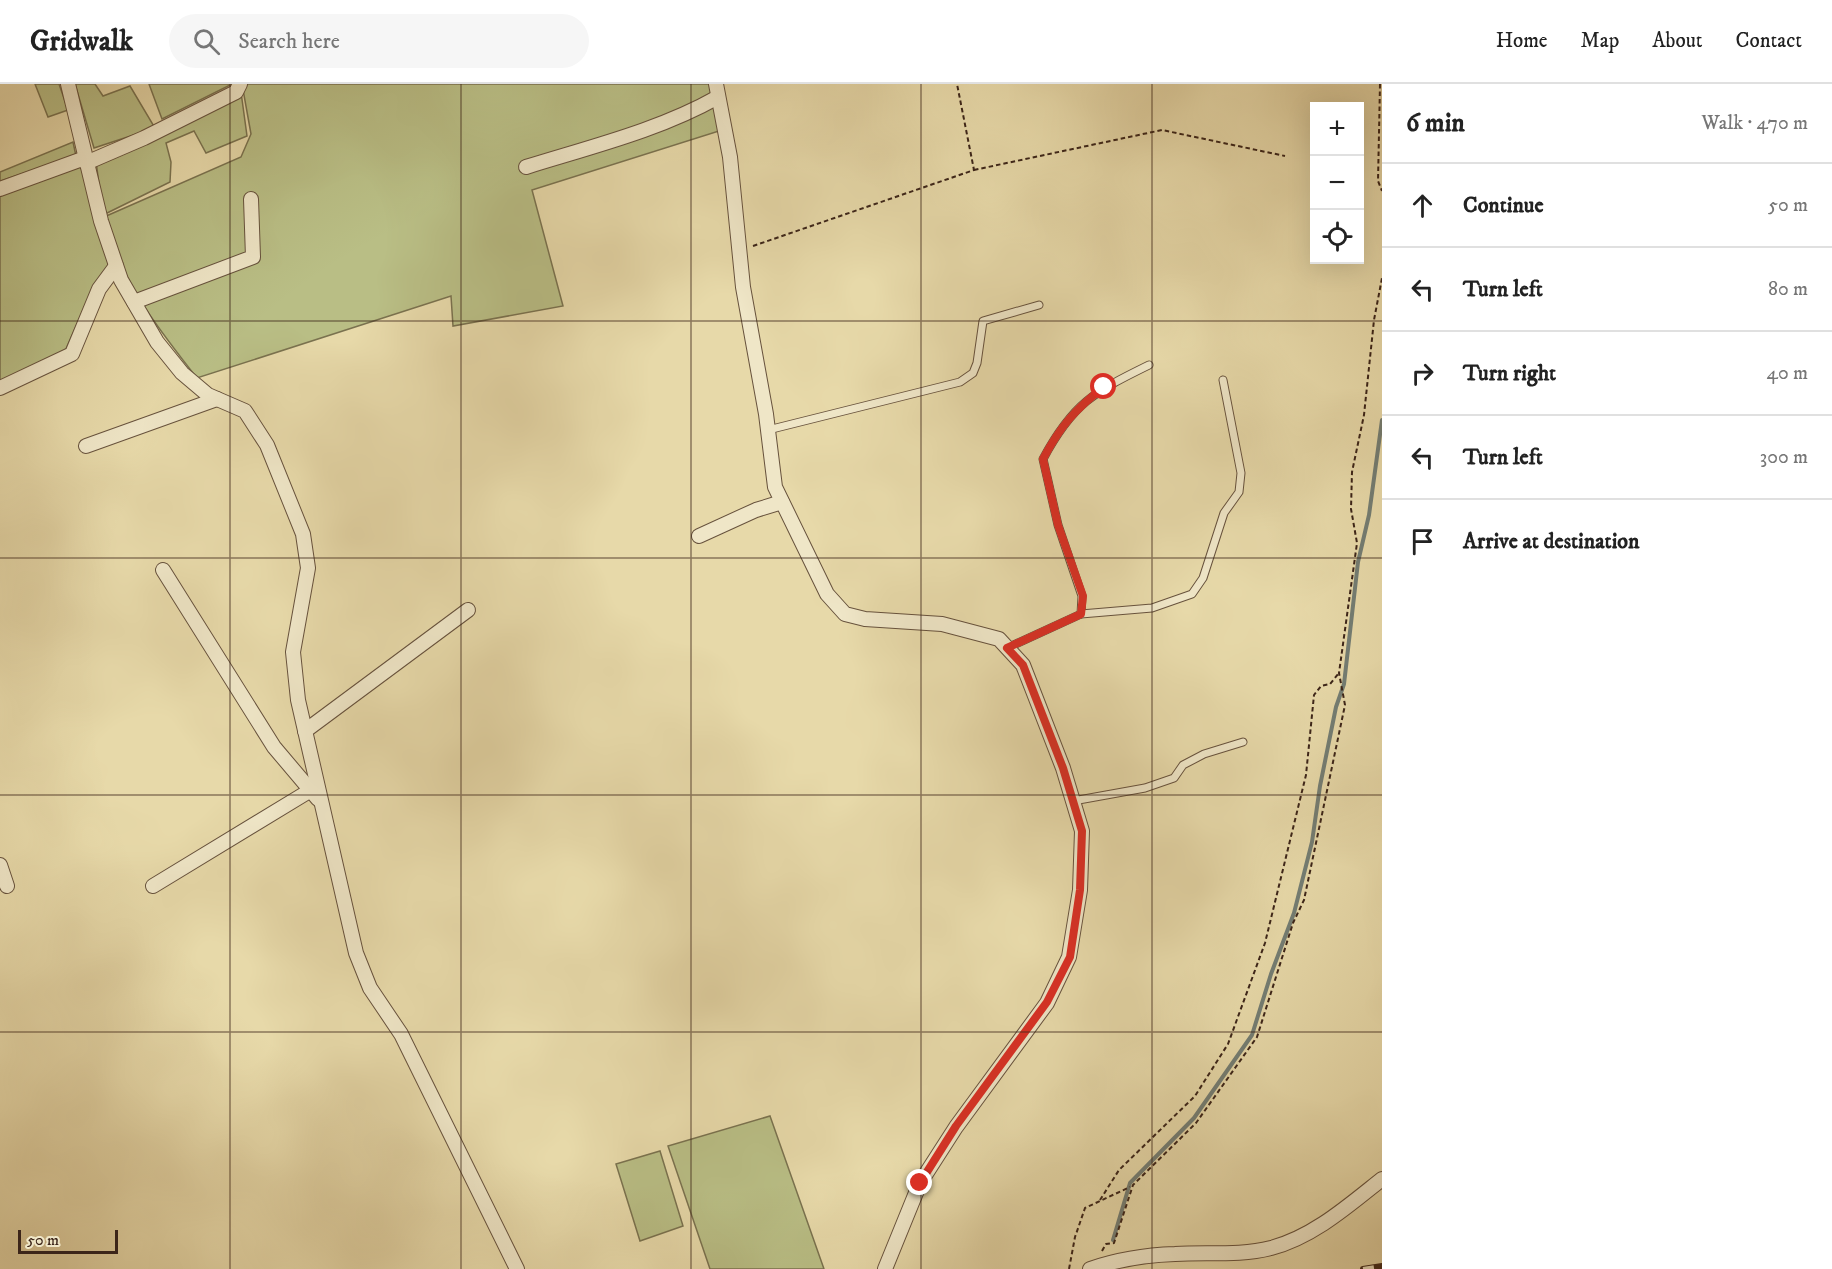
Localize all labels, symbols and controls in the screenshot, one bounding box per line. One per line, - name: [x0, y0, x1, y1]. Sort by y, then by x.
- search box: [169, 14, 589, 68]
- text: Gridwalk: [30, 24, 133, 59]
- icon: search: [190, 25, 223, 58]
- text: Search here: [238, 28, 340, 55]
- text: Home: [1496, 28, 1548, 54]
- text: Map: [1581, 28, 1619, 54]
- text: About: [1652, 28, 1703, 54]
- text: Contact: [1736, 28, 1802, 54]
- map controls: [1310, 102, 1364, 264]
- button: +: [1310, 102, 1364, 156]
- text: 6 min: [1406, 107, 1465, 140]
- text: Walk · 470 m: [1702, 111, 1808, 136]
- button: −: [1310, 156, 1364, 210]
- icon: ahead: [1406, 189, 1439, 222]
- text: Continue: [1463, 192, 1544, 219]
- text: 50 m: [1768, 193, 1808, 218]
- button: locate: [1310, 210, 1364, 264]
- icon: left: [1406, 273, 1439, 306]
- text: Turn left: [1463, 276, 1543, 303]
- text: 80 m: [1768, 277, 1808, 302]
- icon: right: [1406, 357, 1439, 390]
- text: Turn right: [1463, 360, 1556, 387]
- text: 40 m: [1766, 361, 1808, 386]
- route start: [1090, 373, 1116, 399]
- icon: left: [1406, 441, 1439, 474]
- text: Turn left: [1463, 444, 1543, 471]
- text: 300 m: [1760, 445, 1808, 470]
- icon: arrive: [1406, 525, 1439, 558]
- text: Arrive at destination: [1463, 528, 1640, 555]
- route end: [906, 1169, 932, 1195]
- scale bar: [18, 1227, 118, 1254]
- text: 50 m: [27, 1230, 59, 1250]

